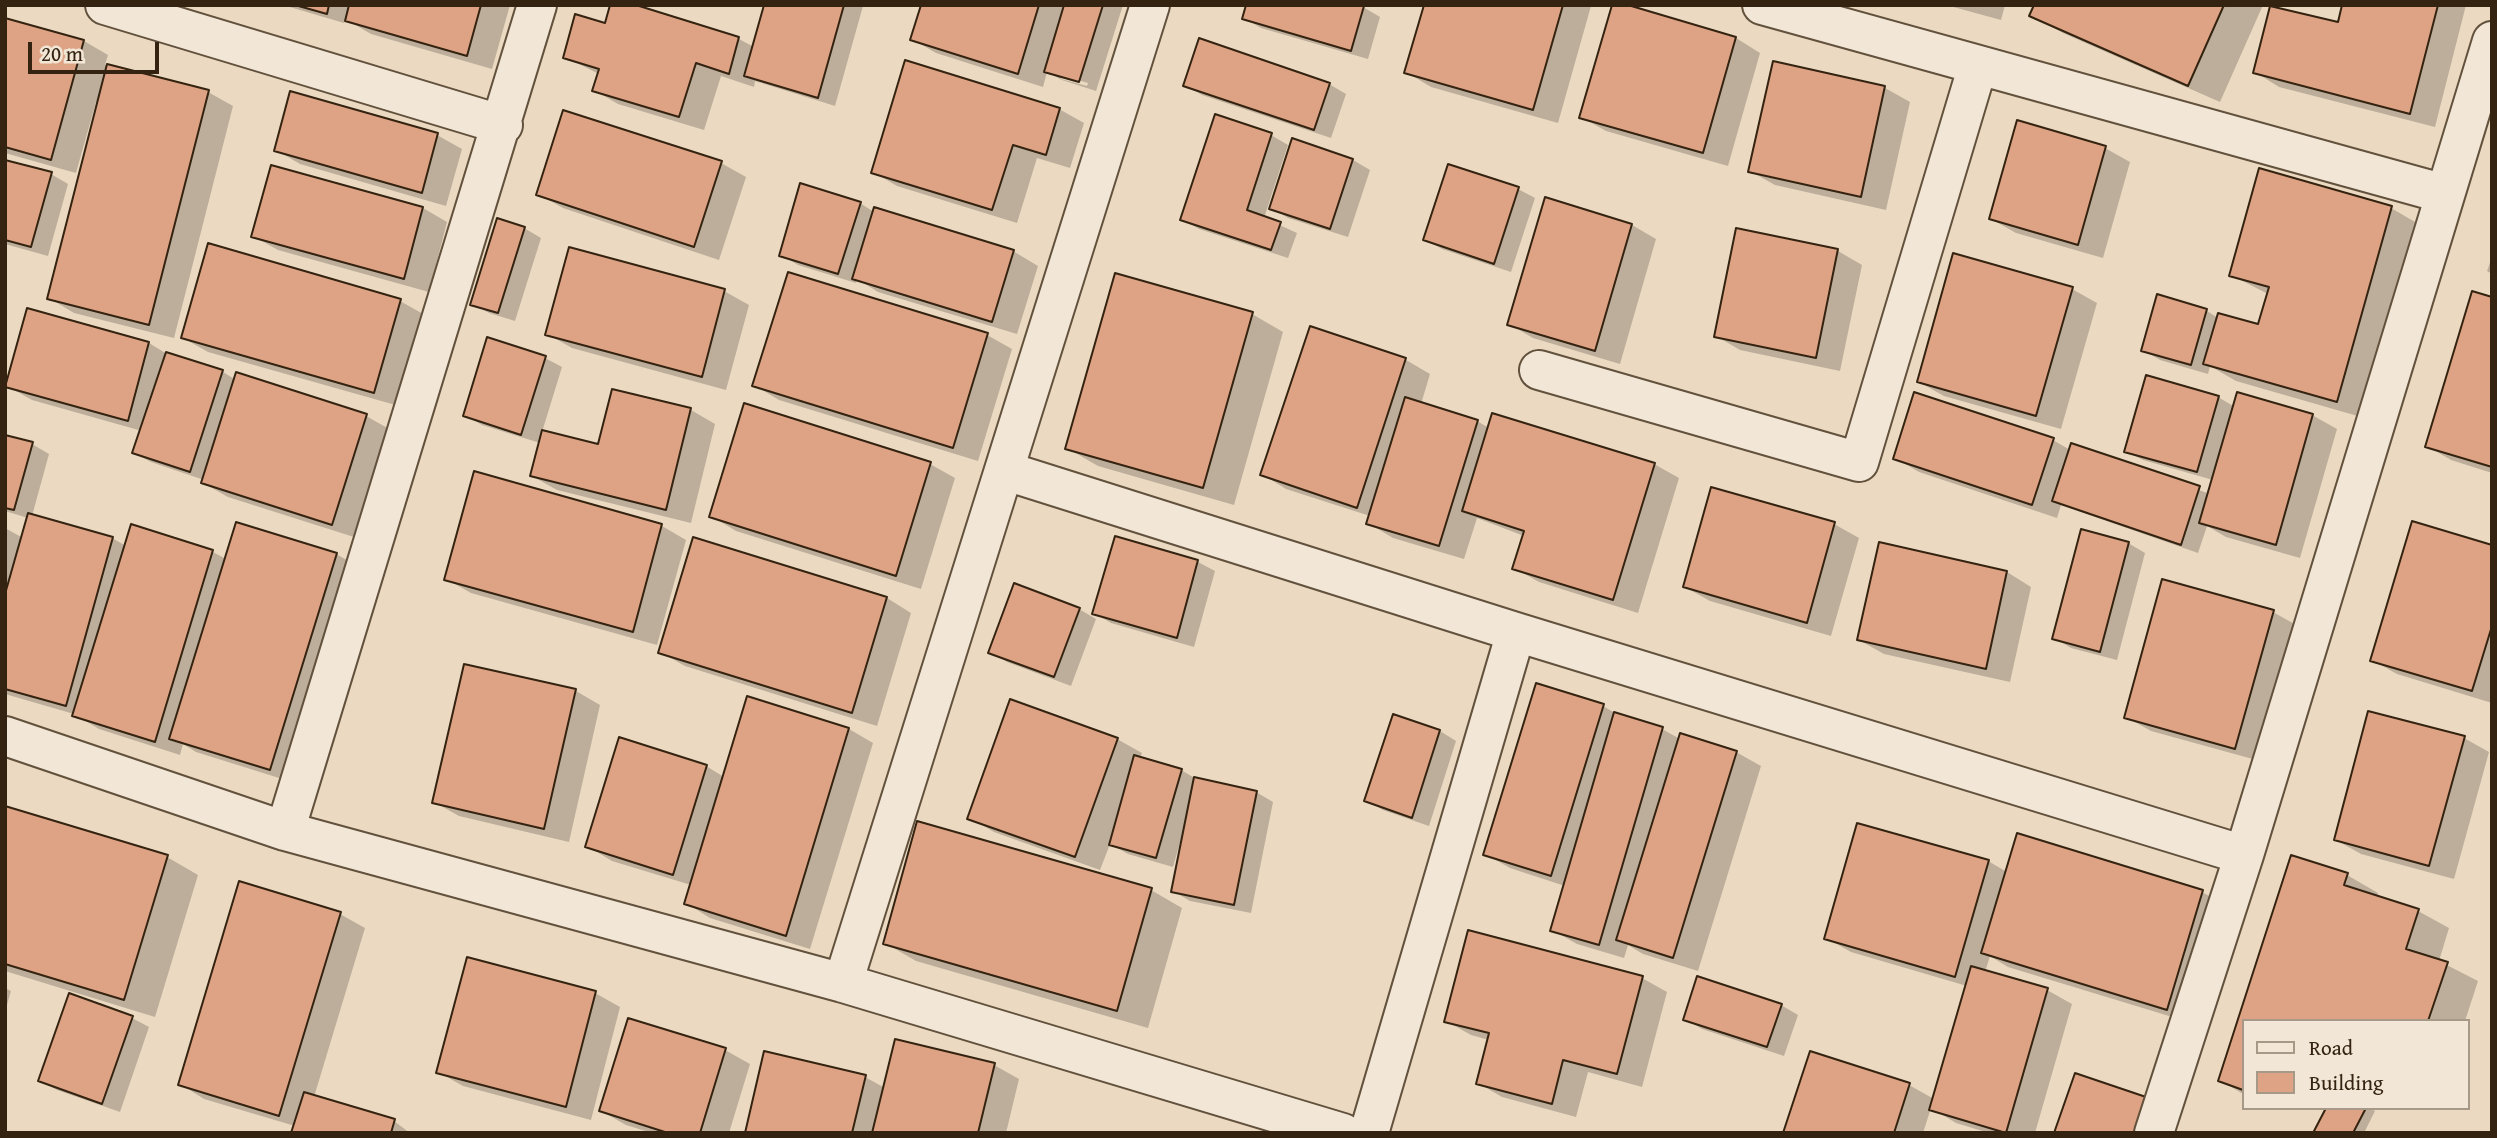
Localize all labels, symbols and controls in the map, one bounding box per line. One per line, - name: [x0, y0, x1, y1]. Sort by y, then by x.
- scale bar: [32, 28, 163, 72]
- text: 20 m: [41, 38, 83, 69]
- legend: [2242, 1019, 2469, 1110]
- text: Road: [2309, 1032, 2353, 1063]
- text: Building: [2309, 1067, 2383, 1098]

